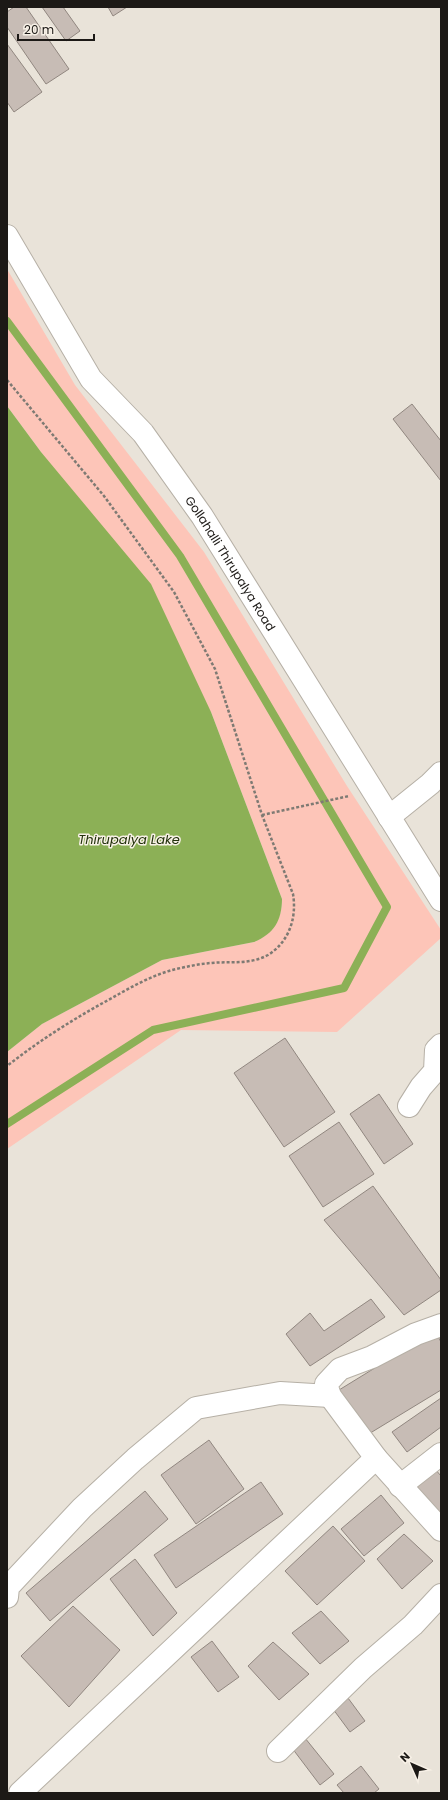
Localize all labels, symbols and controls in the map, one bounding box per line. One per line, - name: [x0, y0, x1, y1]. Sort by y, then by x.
- scale bar: [18, 16, 94, 42]
- text: 20 m: [24, 21, 54, 38]
- street label: Gollahalli Thirupalya Road: [182, 492, 280, 634]
- water label: Thirupalya Lake: [78, 830, 180, 849]
- north arrow: [392, 1744, 432, 1784]
- text: N: [396, 1748, 414, 1766]

